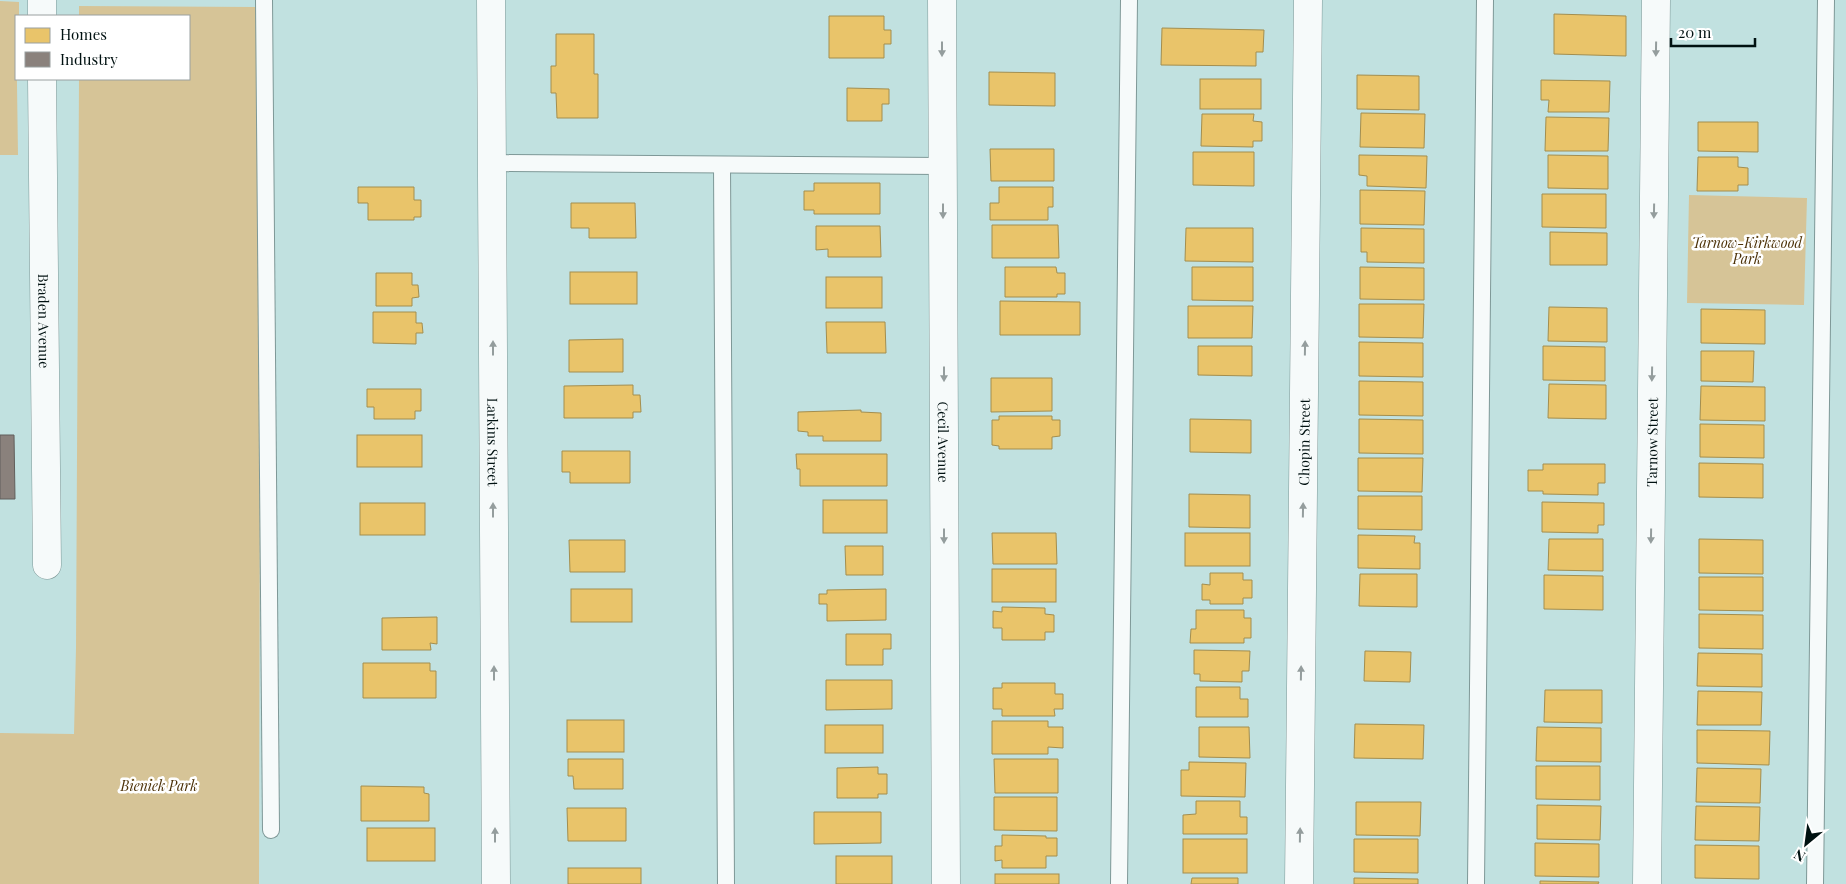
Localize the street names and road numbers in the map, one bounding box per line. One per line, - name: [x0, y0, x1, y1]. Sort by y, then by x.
- street label: Braden Avenue: [35, 274, 54, 368]
- street label: Tarnow Street: [1642, 396, 1661, 487]
- street label: Chopin Street: [1294, 397, 1313, 486]
- street label: Larkins Street: [484, 398, 503, 487]
- street label: Cecil Avenue: [934, 401, 954, 483]

